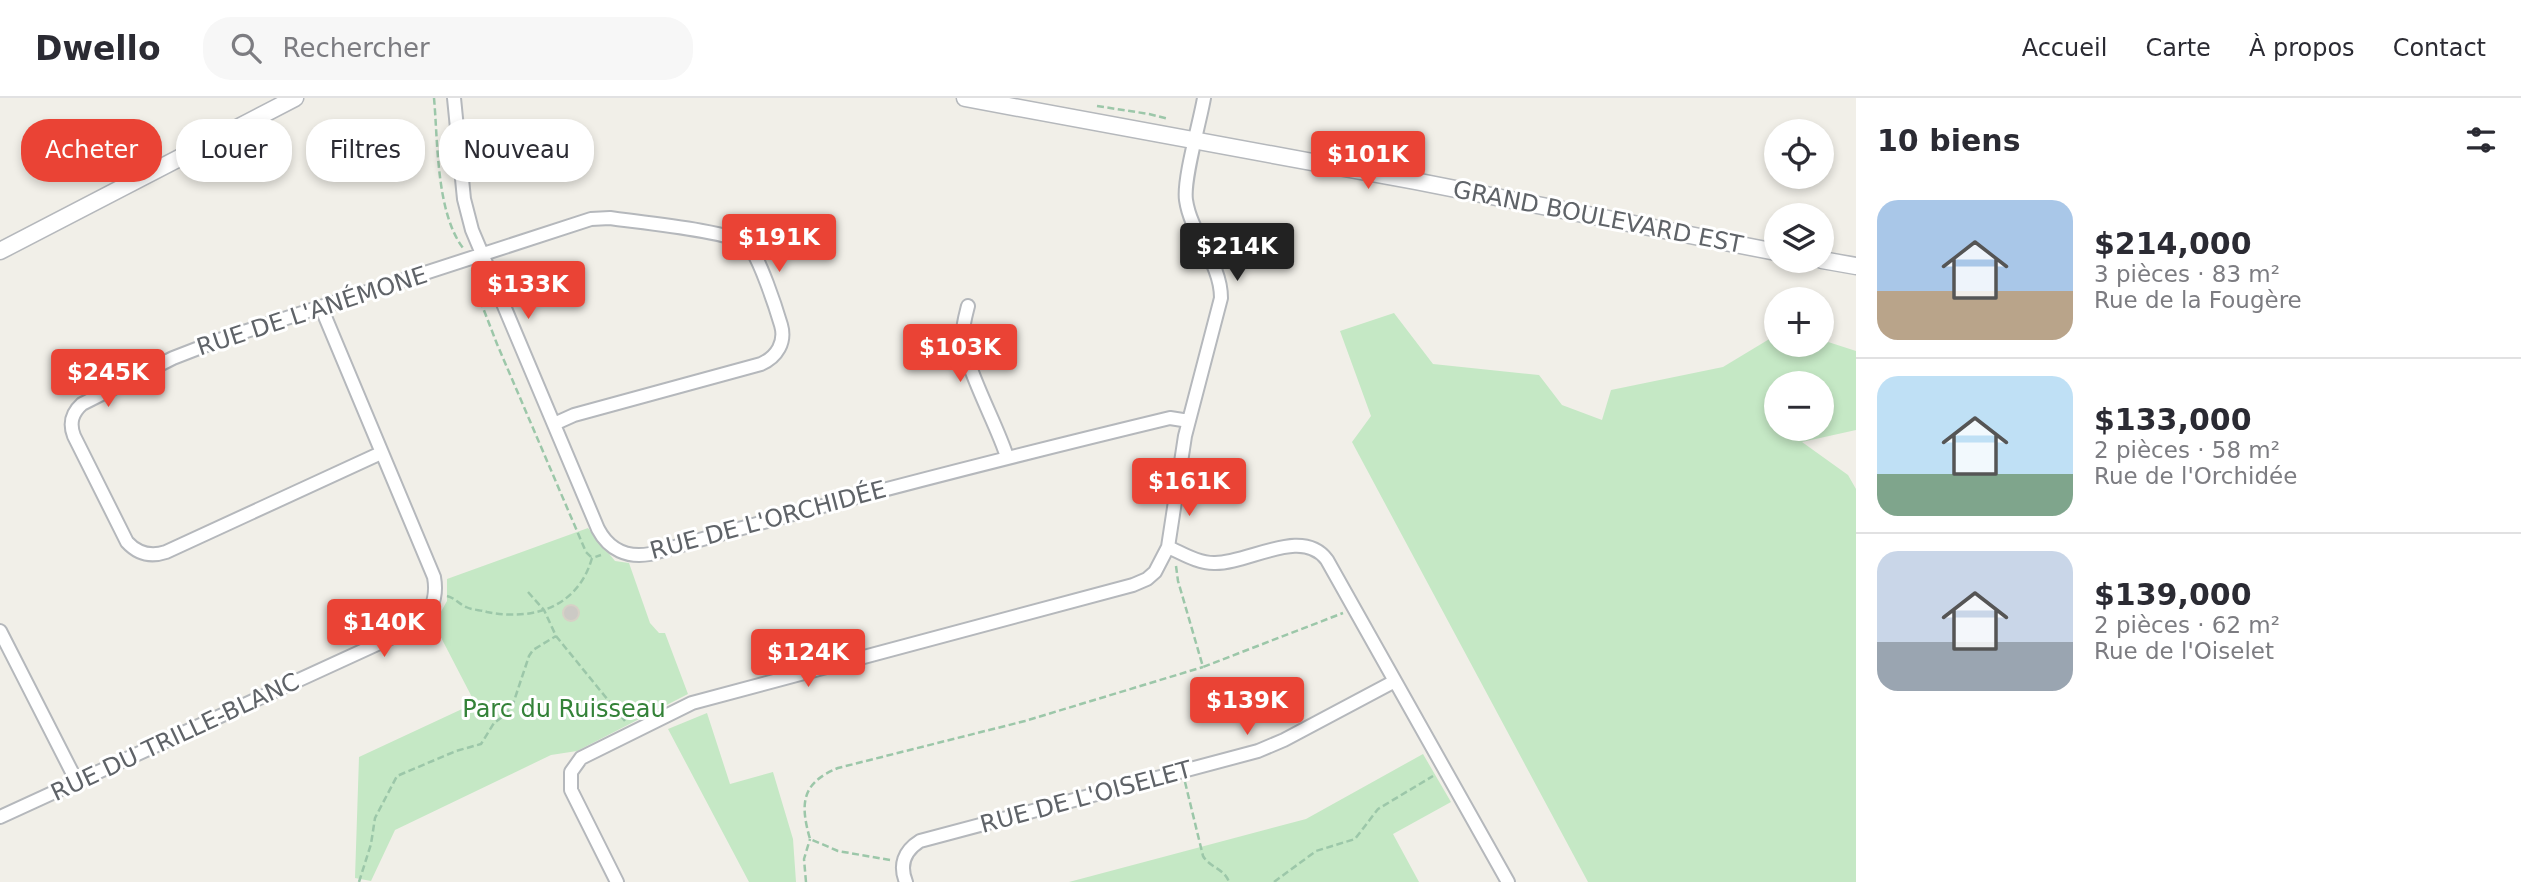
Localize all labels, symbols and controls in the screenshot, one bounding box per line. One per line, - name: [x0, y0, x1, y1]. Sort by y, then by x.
- search box: [203, 17, 693, 80]
- text: Dwello: [35, 29, 161, 68]
- icon: search: [227, 29, 265, 67]
- text: Rechercher: [283, 33, 430, 63]
- text: Accueil: [2022, 34, 2107, 62]
- text: Carte: [2145, 34, 2211, 62]
- text: À propos: [2249, 34, 2355, 62]
- text: Contact: [2393, 34, 2486, 62]
- chip: Acheter: [21, 119, 162, 182]
- chip: Louer: [176, 119, 292, 182]
- chip: Filtres: [306, 119, 425, 182]
- chip: Nouveau: [439, 119, 594, 182]
- map controls: [1764, 119, 1834, 441]
- button: locate: [1764, 119, 1834, 189]
- icon: filters: [2462, 121, 2500, 159]
- text: 10 biens: [1877, 123, 2021, 158]
- pin: $101K: [1319, 132, 1417, 191]
- text: $101K: [1327, 141, 1409, 167]
- street label: GRAND BOULEVARD EST: [1451, 175, 1746, 259]
- button: layers: [1764, 203, 1834, 273]
- pin: $191K: [730, 214, 828, 274]
- pin: $214K: [1188, 223, 1286, 283]
- text: $191K: [738, 224, 820, 250]
- text: $214,000: [2094, 226, 2252, 261]
- icon: home: [1933, 228, 2017, 312]
- text: $214K: [1196, 233, 1278, 259]
- street label: RUE DE L'ANÉMONE: [193, 260, 431, 361]
- text: 3 pièces · 83 m²: [2094, 261, 2280, 287]
- pin: $133K: [479, 262, 577, 321]
- text: $133K: [487, 271, 569, 297]
- button: +: [1764, 287, 1834, 357]
- text: Rue de la Fougère: [2094, 287, 2302, 313]
- pin: $103K: [911, 324, 1009, 384]
- text: $103K: [919, 334, 1001, 360]
- pin: $245K: [59, 350, 157, 409]
- text: $245K: [67, 359, 149, 385]
- button: −: [1764, 371, 1834, 441]
- text: $133,000: [2094, 402, 2252, 437]
- icon: home: [1933, 404, 2017, 488]
- text: 2 pièces · 58 m²: [2094, 437, 2280, 463]
- pin: $161K: [1140, 458, 1238, 518]
- text: Rue de l'Orchidée: [2094, 463, 2297, 489]
- text: $161K: [1148, 468, 1230, 494]
- street label: RUE DE L'ORCHIDÉE: [647, 474, 889, 565]
- text: $139,000: [2094, 577, 2252, 612]
- icon: home: [1933, 579, 2017, 663]
- pin: $140K: [335, 600, 433, 659]
- text: $140K: [343, 609, 425, 635]
- text: 2 pièces · 62 m²: [2094, 612, 2280, 638]
- pin: $124K: [759, 630, 857, 689]
- text: Rue de l'Oiselet: [2094, 638, 2274, 664]
- text: $124K: [767, 639, 849, 665]
- street label: RUE DU TRILLE-BLANC: [47, 667, 303, 807]
- pin: $139K: [1198, 678, 1296, 737]
- text: $139K: [1206, 687, 1288, 713]
- park label: Parc du Ruisseau: [462, 695, 666, 723]
- street label: RUE DE L'OISELET: [977, 755, 1195, 839]

